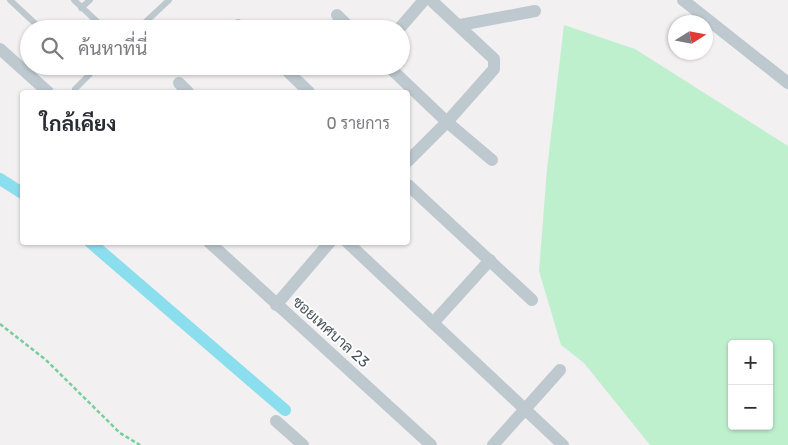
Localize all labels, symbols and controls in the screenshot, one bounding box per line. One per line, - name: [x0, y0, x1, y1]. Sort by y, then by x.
- north arrow: [668, 15, 713, 60]
- search box: [20, 20, 410, 75]
- icon: search: [38, 34, 66, 62]
- text: ค้นหาที่นี่: [78, 37, 147, 60]
- text: ใกล้เคียง: [40, 111, 116, 136]
- text: 0 รายการ: [327, 114, 390, 133]
- street label: ซอยเทศบาล 23: [289, 293, 373, 371]
- map controls: [728, 340, 773, 430]
- button: +: [728, 340, 773, 385]
- button: −: [728, 385, 773, 430]

